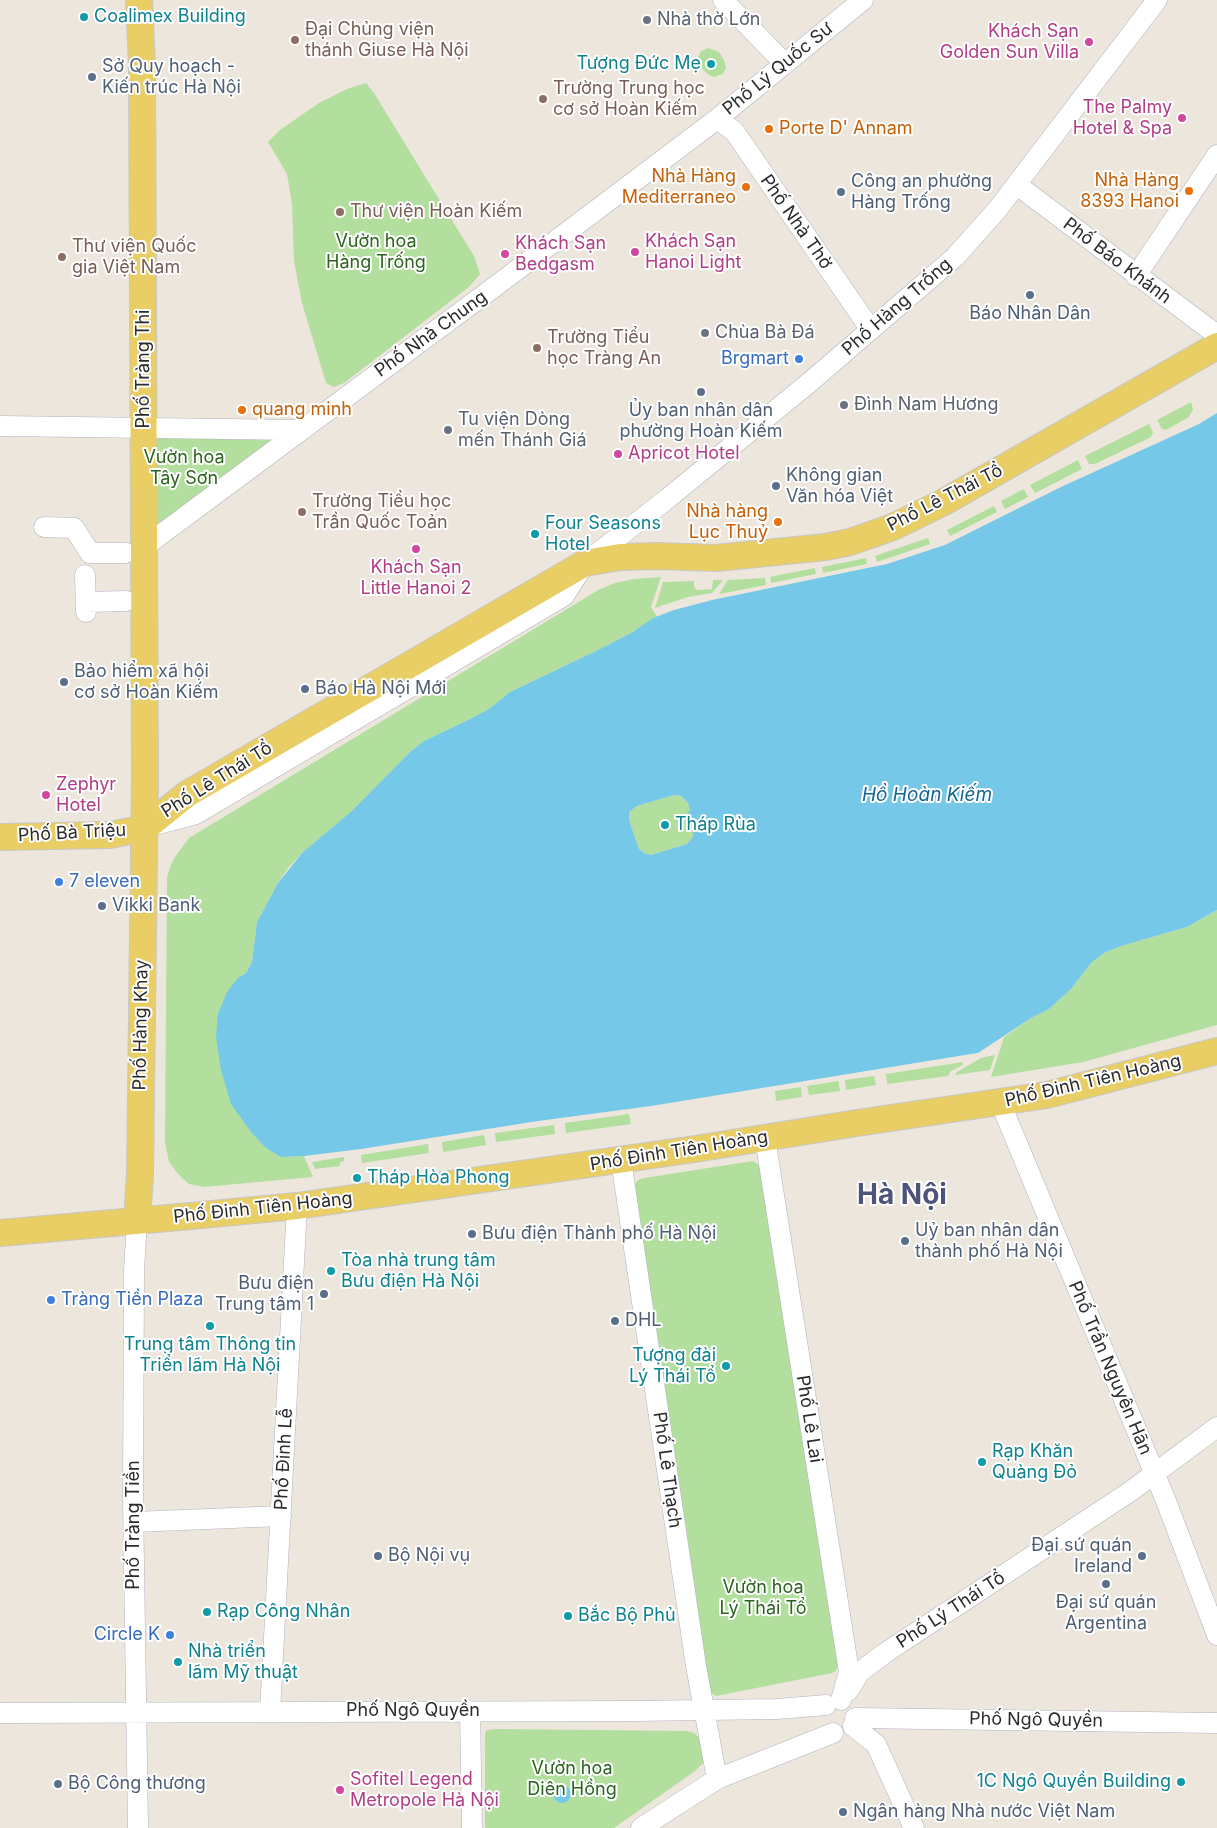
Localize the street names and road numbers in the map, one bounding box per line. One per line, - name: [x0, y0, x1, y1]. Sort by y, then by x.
- street label: Phố Lý Quốc Sư: [719, 18, 837, 120]
- street label: Phố Nhà Thờ: [755, 171, 837, 273]
- street label: Phố Báo Khánh: [1059, 213, 1175, 309]
- street label: Phố Hàng Trống: [838, 254, 956, 360]
- street label: Phố Nhà Chung: [371, 286, 491, 382]
- street label: Phố Tràng Thi: [133, 310, 155, 428]
- street label: Phố Lê Thái Tổ: [884, 460, 1006, 536]
- street label: Phố Lê Thái Tổ: [158, 737, 276, 823]
- street label: Phố Bà Triệu: [17, 819, 127, 847]
- street label: Phố Hàng Khay: [129, 959, 153, 1091]
- street label: Phố Đinh Tiên Hoàng: [1003, 1050, 1183, 1112]
- street label: Phố Đinh Tiên Hoàng: [588, 1126, 770, 1176]
- street label: Phố Đinh Tiên Hoàng: [172, 1188, 354, 1228]
- street label: Phố Trần Nguyên Hãn: [1064, 1278, 1156, 1458]
- street label: Phố Lê Lai: [791, 1374, 827, 1464]
- street label: Phố Đinh Lễ: [271, 1407, 297, 1511]
- street label: Phố Lê Thạch: [648, 1411, 686, 1529]
- street label: Phố Tràng Tiền: [123, 1460, 145, 1590]
- street label: Phố Lý Thái Tổ: [893, 1567, 1009, 1653]
- street label: Phố Ngô Quyền: [346, 1700, 480, 1722]
- street label: Phố Ngô Quyền: [969, 1708, 1103, 1732]

